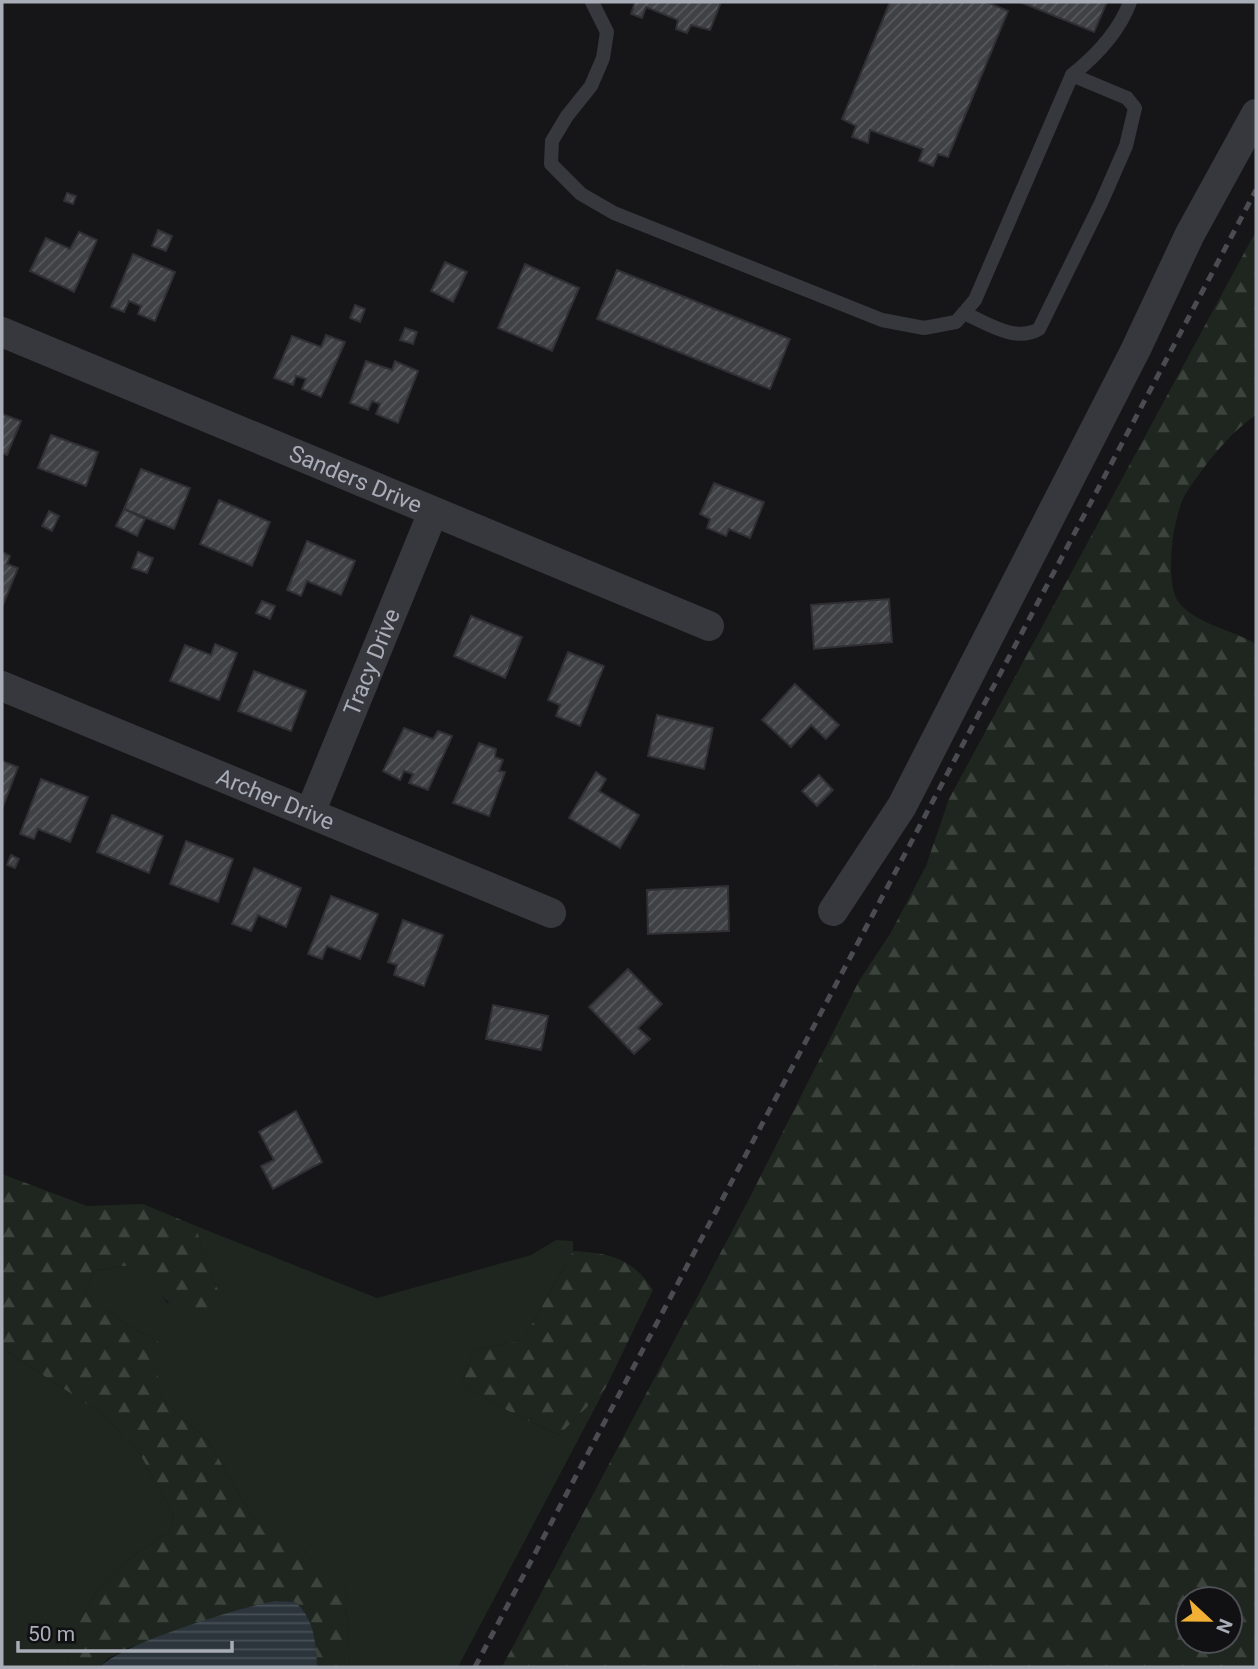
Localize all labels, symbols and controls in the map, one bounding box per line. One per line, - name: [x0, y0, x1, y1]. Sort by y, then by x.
- street label: Sanders Drive: [285, 440, 426, 519]
- street label: Tracy Drive: [338, 605, 406, 720]
- street label: Archer Drive: [213, 763, 338, 836]
- north arrow: [1174, 1585, 1244, 1655]
- scale bar: [18, 1610, 231, 1654]
- text: N: [1211, 1616, 1237, 1637]
- text: 50 m: [28, 1622, 75, 1646]

